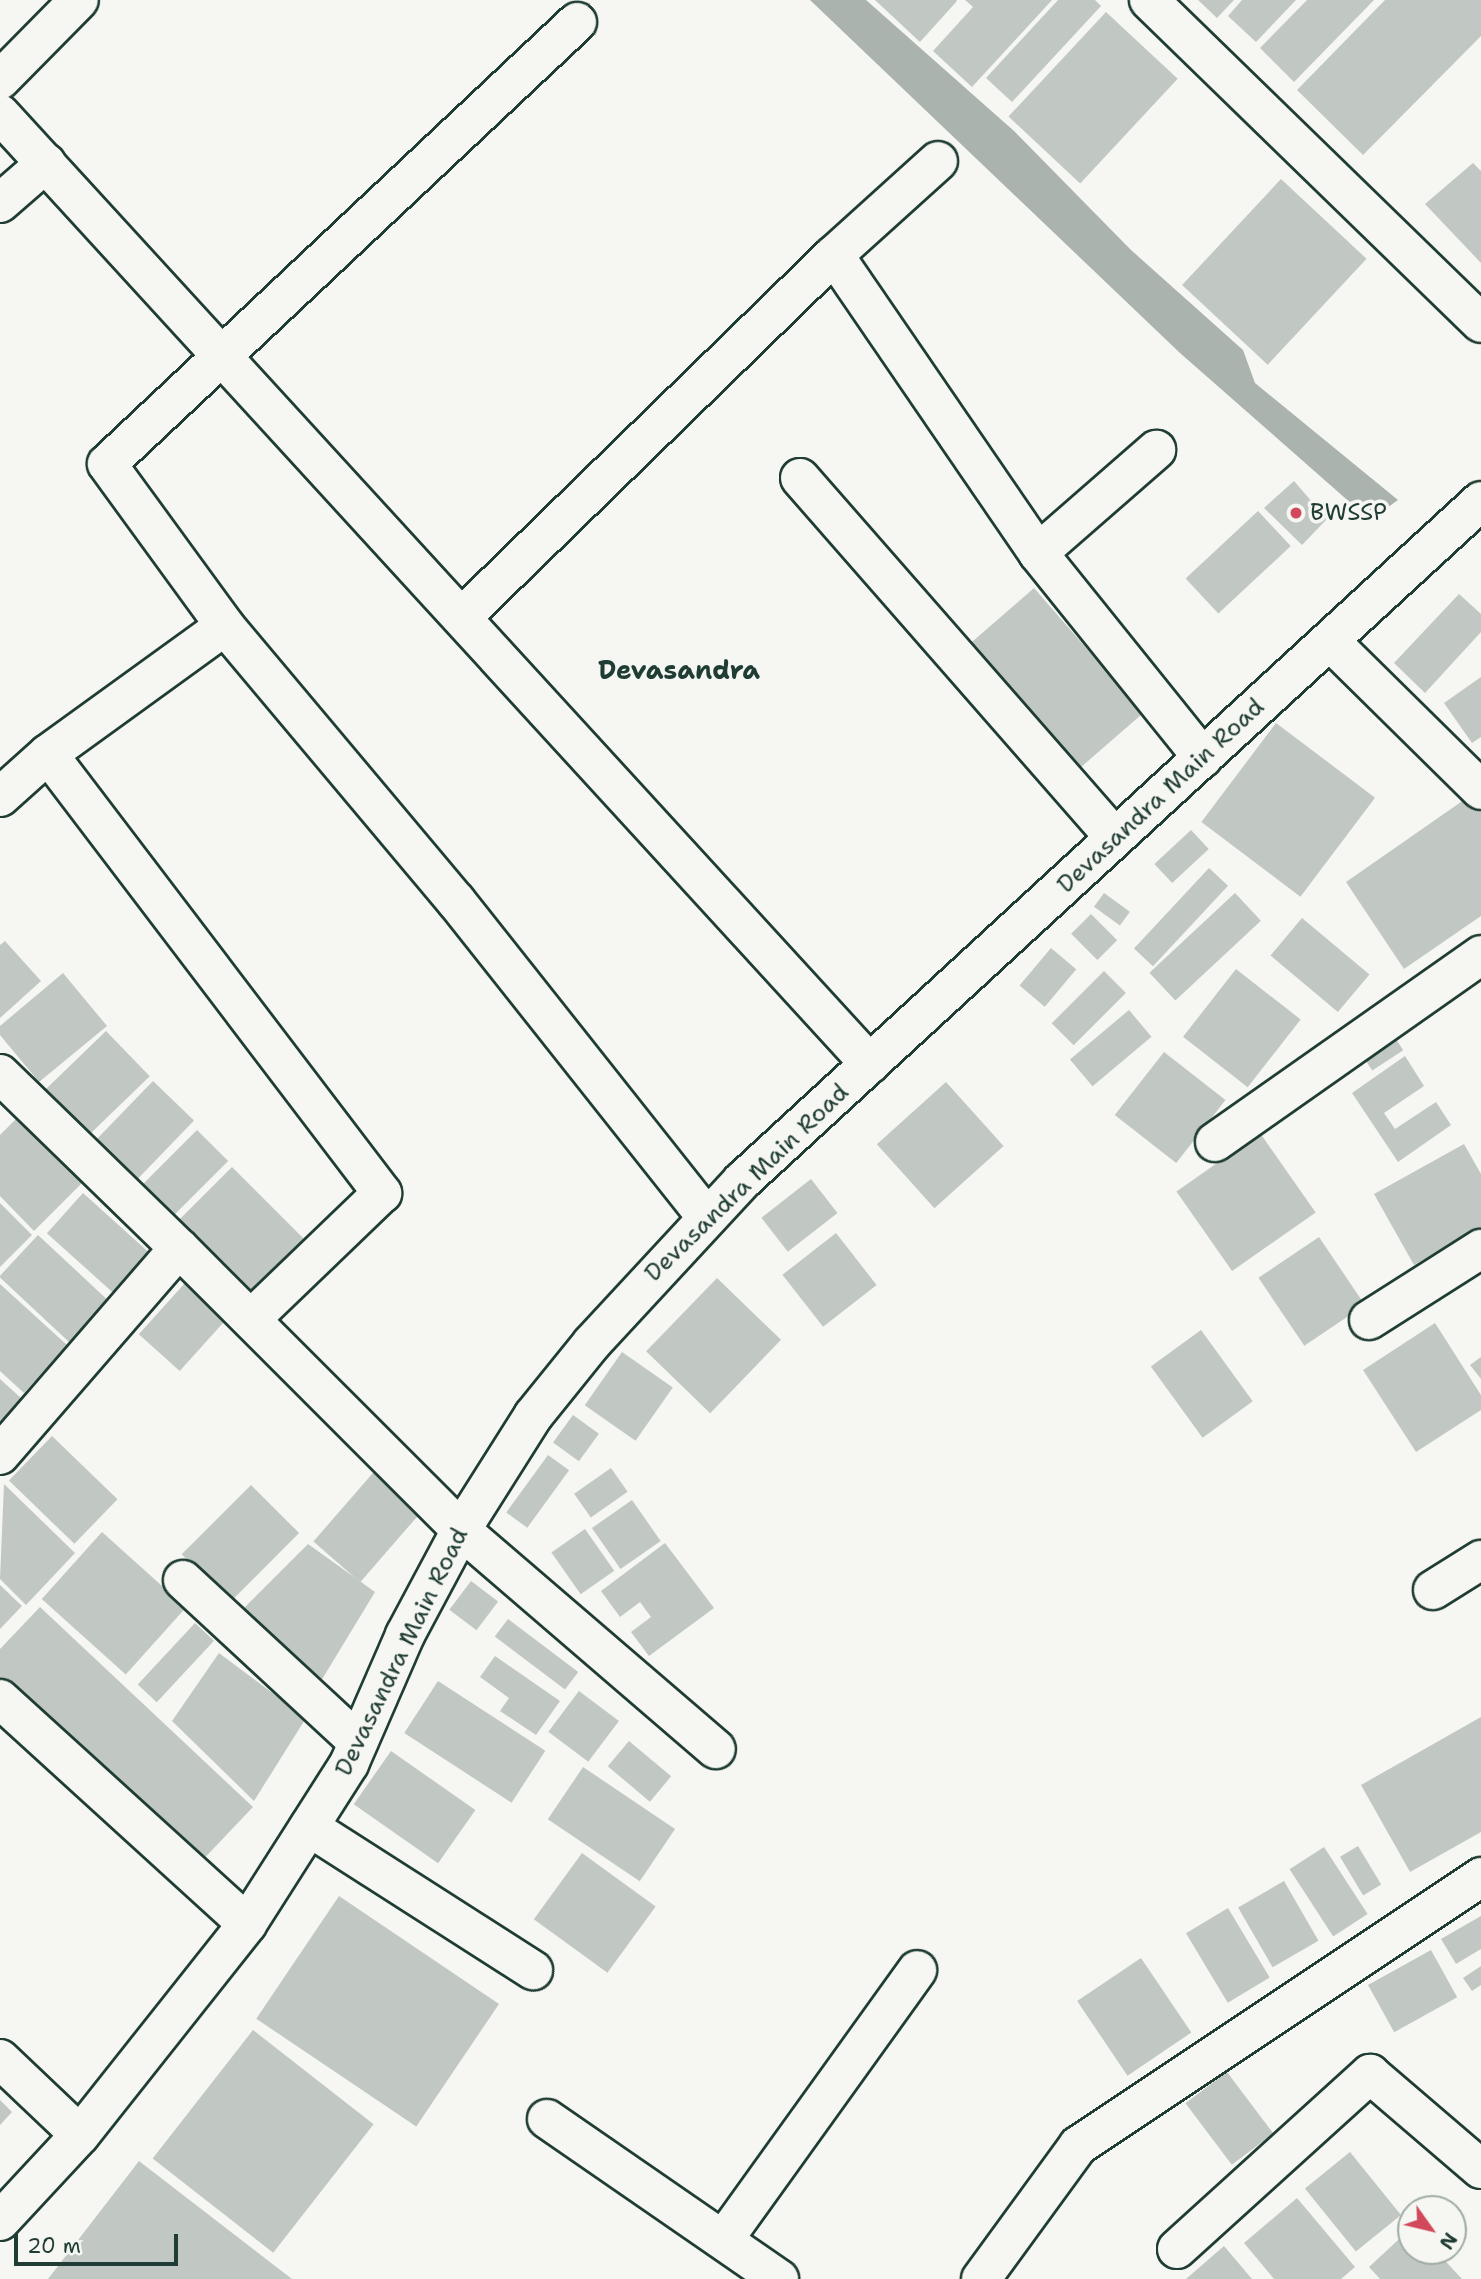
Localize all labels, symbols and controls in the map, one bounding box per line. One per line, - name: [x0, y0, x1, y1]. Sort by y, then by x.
- place label: BWSSP: [1310, 499, 1387, 527]
- marker: BWSSP: [1288, 505, 1304, 521]
- district label: Devasandra: [598, 654, 760, 686]
- street label: Devasandra Main Road: [1052, 693, 1270, 899]
- street label: Devasandra Main Road: [639, 1078, 855, 1288]
- street label: Devasandra Main Road: [329, 1523, 475, 1781]
- north arrow: [1397, 2195, 1467, 2265]
- scale bar: [18, 2220, 182, 2264]
- text: N: [1434, 2228, 1463, 2254]
- text: 20 m: [27, 2232, 81, 2260]

